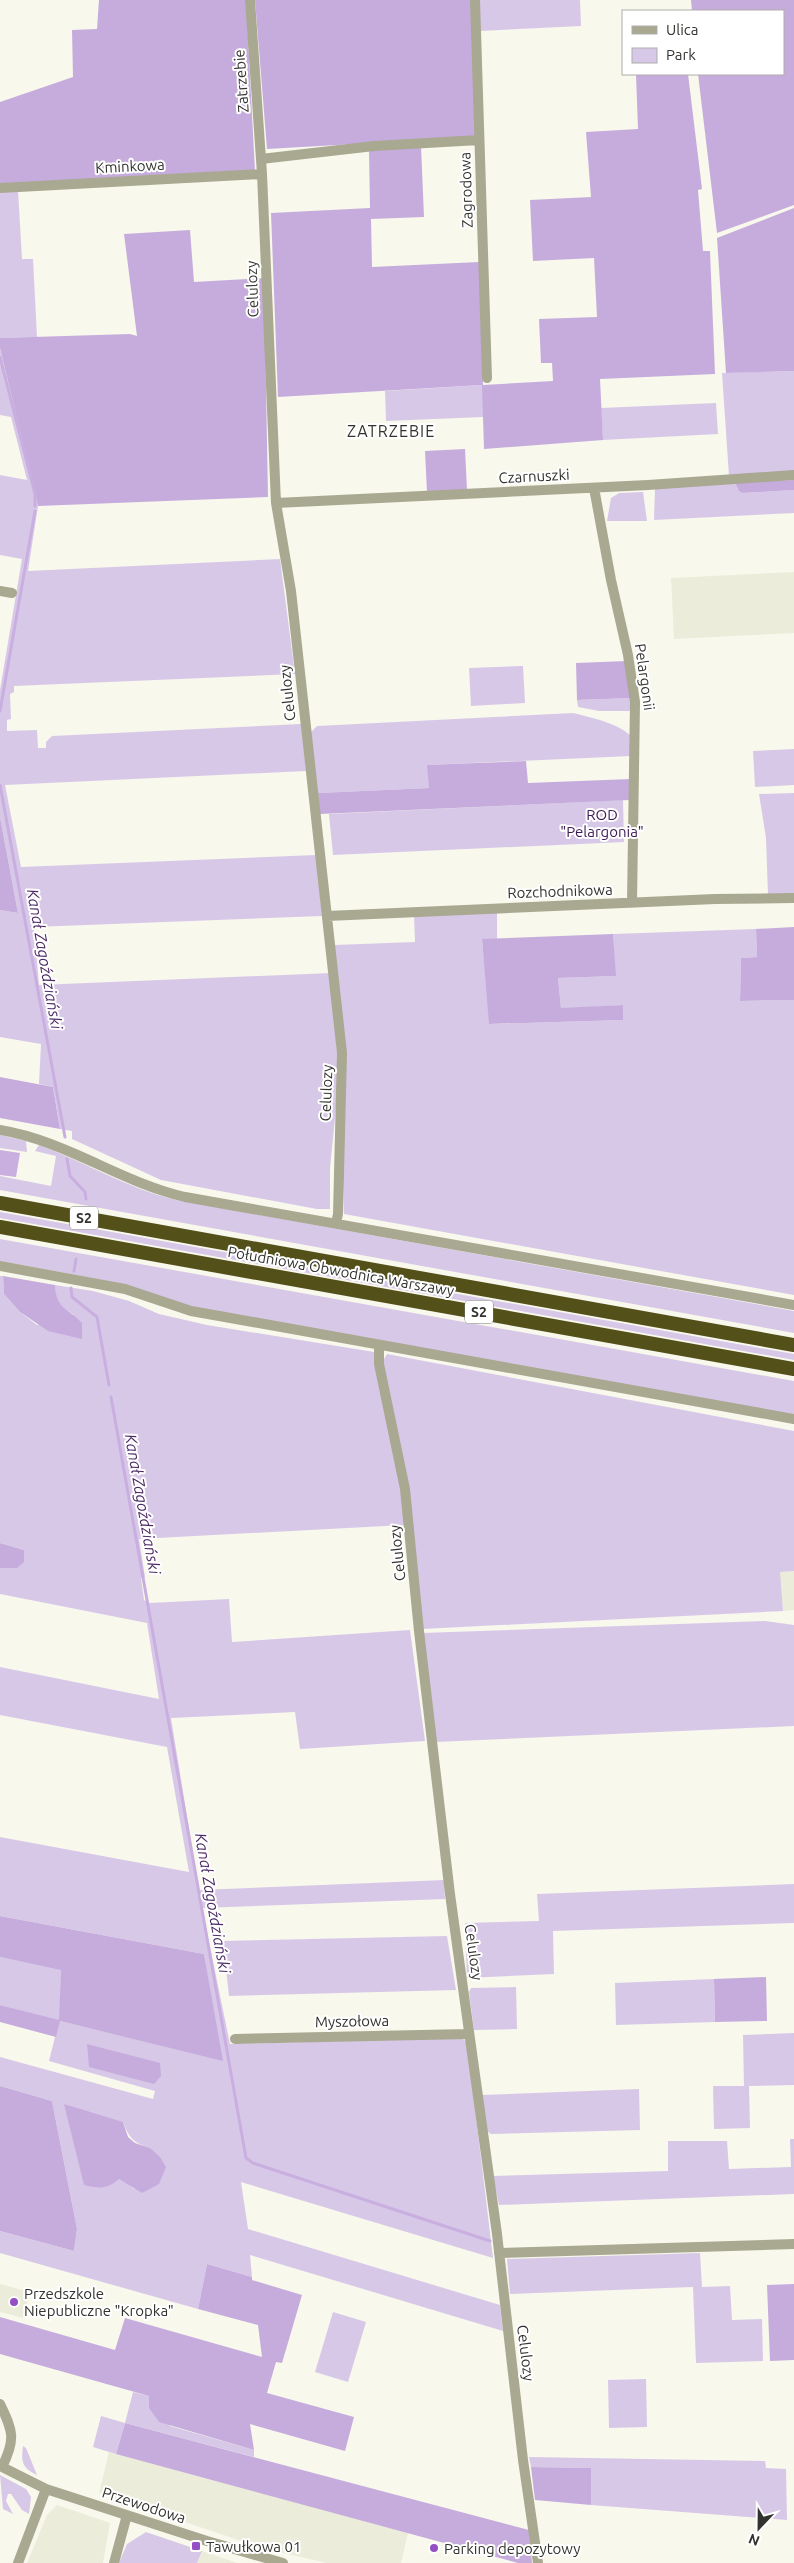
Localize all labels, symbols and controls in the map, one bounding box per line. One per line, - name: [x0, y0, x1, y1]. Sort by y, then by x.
- legend: [622, 10, 784, 75]
- text: Ulica: [666, 21, 698, 38]
- text: Park: [666, 46, 696, 63]
- street label: Zatrzebie: [230, 49, 252, 113]
- street label: Zagrodowa: [456, 152, 476, 228]
- street label: Kminkowa: [95, 156, 165, 176]
- street label: Celulozy: [243, 260, 261, 318]
- district label: ZATRZEBIE: [347, 422, 435, 440]
- street label: Czarnuszki: [498, 466, 570, 486]
- street label: Pelargonii: [632, 642, 658, 712]
- street label: Celulozy: [276, 664, 298, 722]
- park label: ROD "Pelargonia": [560, 806, 644, 840]
- street label: Rozchodnikowa: [507, 881, 613, 901]
- water label: Kanał Zagoździański: [24, 887, 66, 1032]
- street label: Celulozy: [317, 1064, 335, 1122]
- road number: S2: [70, 1206, 98, 1230]
- street label: Południowa Obwodnica Warszawy: [226, 1243, 456, 1299]
- road number: S2: [465, 1300, 493, 1324]
- water label: Kanał Zagoździański: [122, 1432, 164, 1577]
- street label: Celulozy: [386, 1524, 408, 1582]
- water label: Kanał Zagoździański: [192, 1831, 234, 1976]
- street label: Celulozy: [462, 1923, 486, 1981]
- street label: Myszołowa: [315, 2012, 389, 2030]
- place label: Przedszkole Niepubliczne "Kropka": [24, 2285, 174, 2319]
- marker: Przedszkole Niepubliczne "Kropka": [8, 2296, 20, 2308]
- street label: Celulozy: [514, 2324, 538, 2382]
- street label: Przewodowa: [100, 2483, 188, 2527]
- north arrow: [734, 2503, 784, 2553]
- text: N: [746, 2531, 762, 2549]
- place label: Tawułkowa 01: [206, 2538, 301, 2555]
- marker: Tawułkowa 01: [190, 2540, 202, 2552]
- place label: Parking depozytowy: [444, 2540, 580, 2557]
- marker: Parking depozytowy: [428, 2542, 440, 2554]

